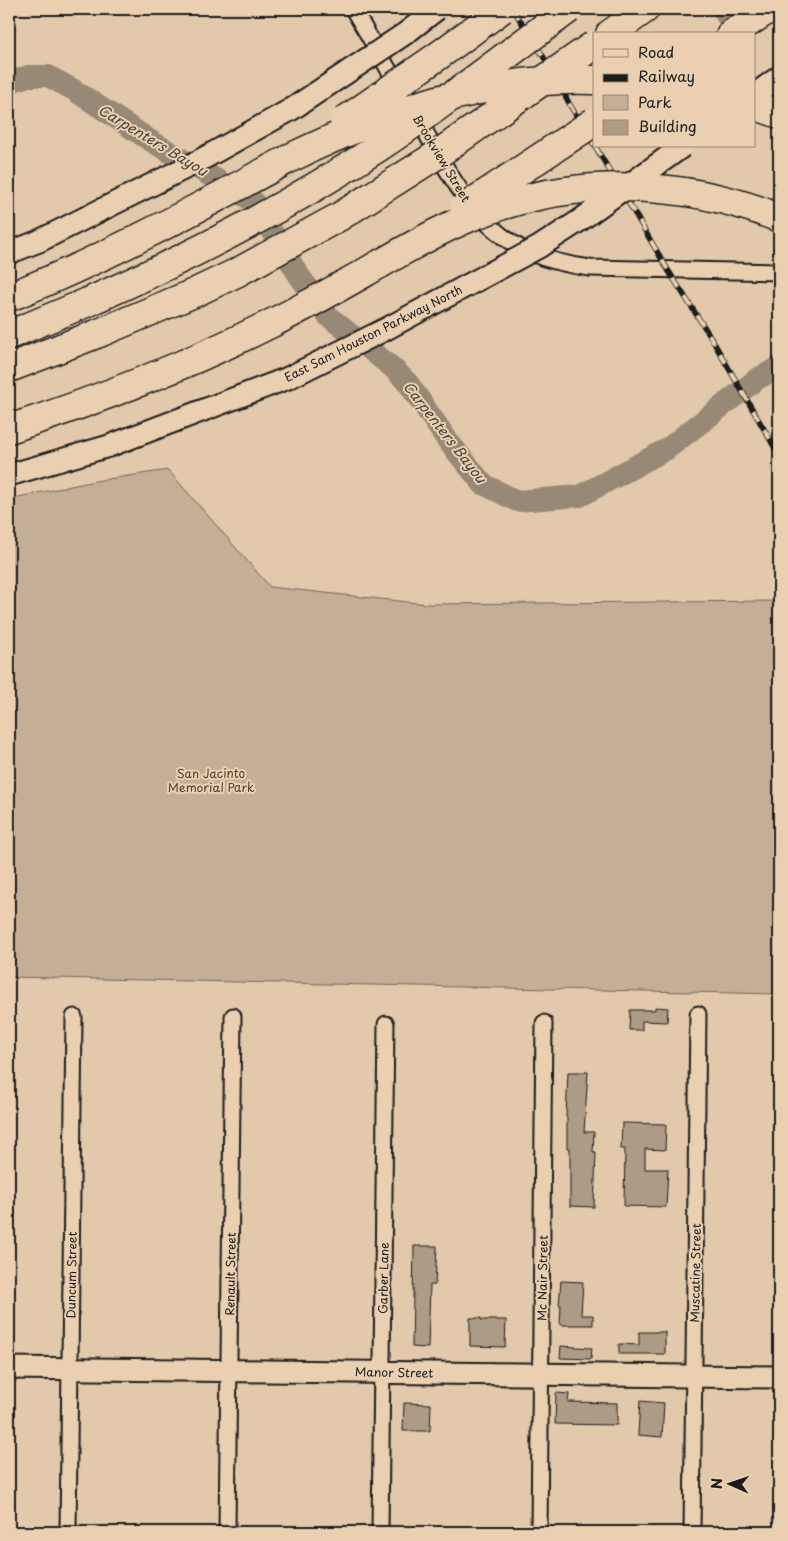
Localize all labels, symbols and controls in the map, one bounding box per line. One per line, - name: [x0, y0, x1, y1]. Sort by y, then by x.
- legend: [593, 32, 756, 148]
- text: Road: [638, 40, 674, 63]
- text: Railway: [638, 64, 695, 87]
- text: Park: [638, 90, 672, 113]
- water label: Carpenters Bayou: [95, 99, 212, 181]
- street label: Brookview Street: [409, 111, 475, 205]
- text: Building: [638, 114, 697, 137]
- street label: East Sam Houston Parkway North: [281, 280, 465, 386]
- water label: Carpenters Bayou: [399, 377, 492, 488]
- park label: San Jacinto Memorial Park: [168, 764, 254, 796]
- street label: Muscatine Street: [685, 1223, 705, 1323]
- street label: Duncum Street: [61, 1231, 81, 1319]
- street label: Renault Street: [220, 1232, 240, 1316]
- street label: Mc Nair Street: [532, 1235, 552, 1321]
- street label: Garber Lane: [373, 1242, 393, 1314]
- street label: Manor Street: [355, 1362, 433, 1382]
- north arrow: [706, 1458, 756, 1508]
- text: N: [706, 1478, 727, 1489]

